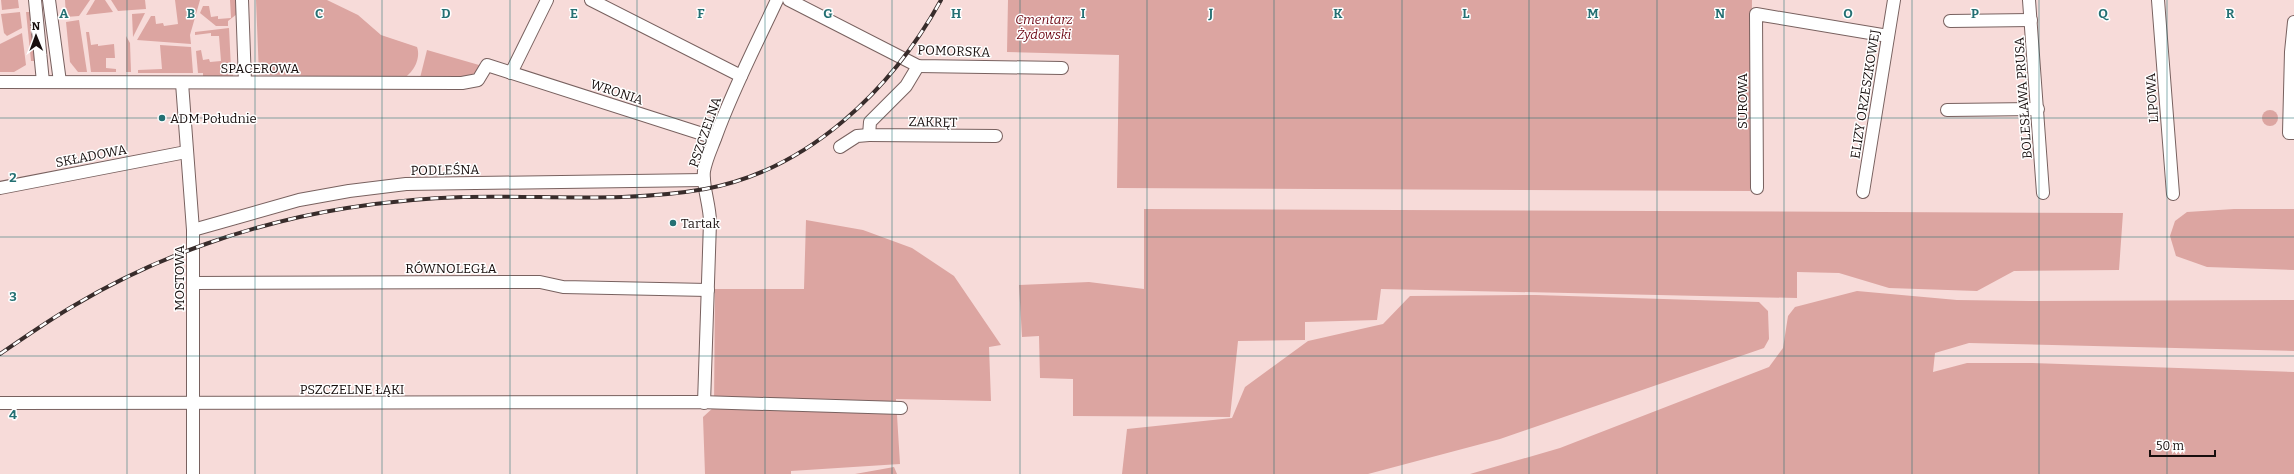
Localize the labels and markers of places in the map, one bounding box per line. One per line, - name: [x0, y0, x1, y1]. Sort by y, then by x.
- place label: ADM Południe: [170, 111, 257, 126]
- marker: ADM Południe: [157, 113, 167, 123]
- place label: Tartak: [681, 216, 720, 231]
- marker: Tartak: [668, 218, 678, 228]

